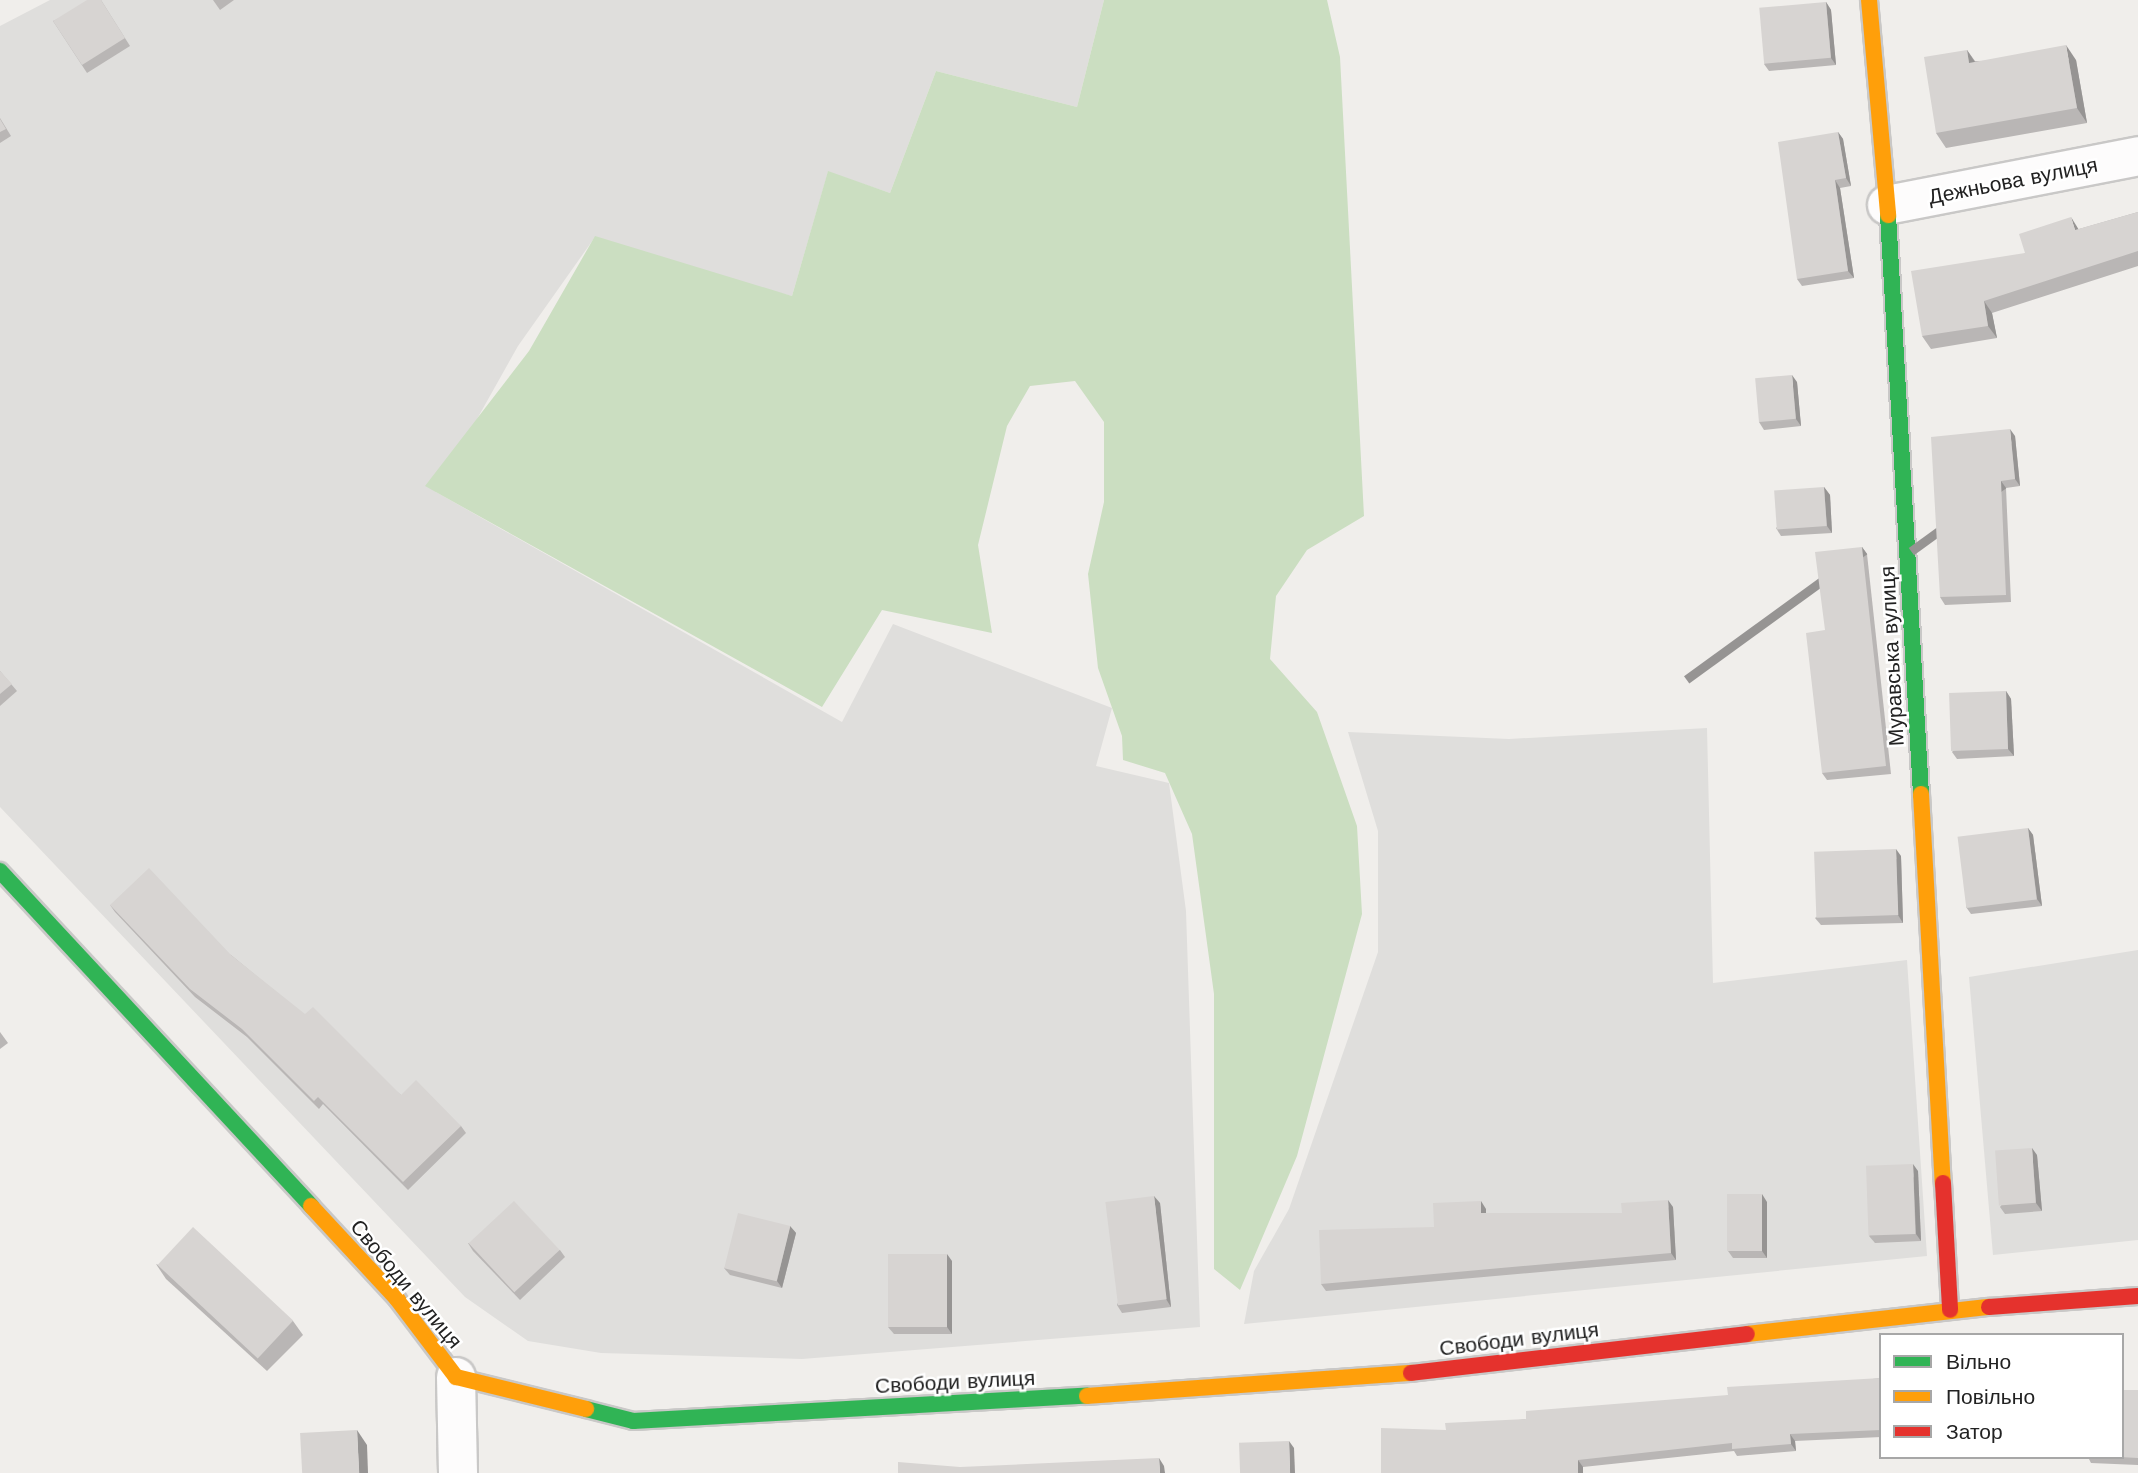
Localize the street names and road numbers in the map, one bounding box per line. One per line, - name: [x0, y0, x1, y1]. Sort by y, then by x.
- street label: Дежньова вулиця: [1926, 152, 2100, 210]
- street label: Муравська вулиця: [1875, 565, 1909, 747]
- street label: Свободи вулиця: [345, 1215, 467, 1353]
- street label: Свободи вулиця: [1438, 1317, 1600, 1361]
- street label: Свободи вулиця: [874, 1365, 1036, 1399]

